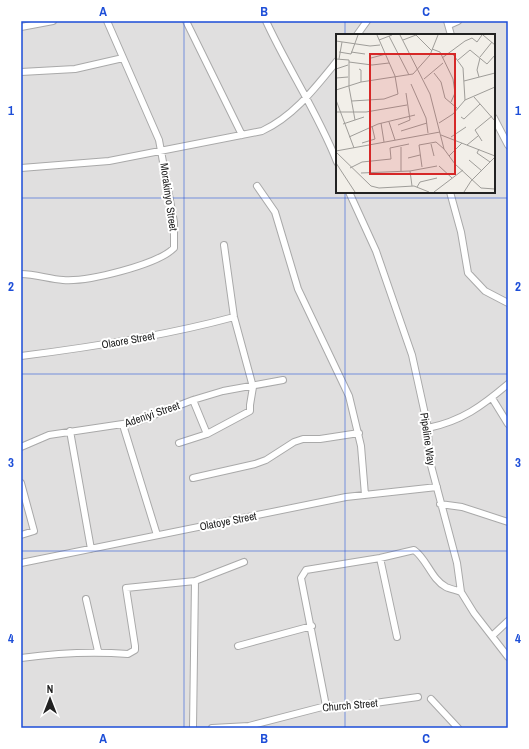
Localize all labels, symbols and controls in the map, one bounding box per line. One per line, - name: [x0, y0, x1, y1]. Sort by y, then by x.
- text: A: [99, 3, 107, 20]
- text: B: [260, 3, 268, 20]
- text: C: [422, 3, 430, 20]
- inset map: [336, 34, 495, 193]
- text: 1: [8, 102, 14, 119]
- text: 1: [515, 102, 521, 119]
- street label: Morakinyo Street: [157, 162, 181, 232]
- text: 2: [8, 278, 14, 295]
- text: 2: [515, 278, 521, 295]
- street label: Olaore Street: [100, 328, 156, 352]
- street label: Adeniyi Street: [122, 398, 182, 430]
- street label: Pipeline Way: [417, 412, 439, 467]
- text: 3: [8, 454, 14, 471]
- text: 3: [515, 454, 521, 471]
- street label: Olatoye Street: [198, 509, 258, 533]
- text: 4: [8, 630, 14, 647]
- text: 4: [515, 630, 521, 647]
- north arrow: [30, 679, 70, 719]
- text: N: [47, 682, 53, 696]
- street label: Church Street: [322, 696, 379, 714]
- text: A: [99, 730, 107, 747]
- text: B: [260, 730, 268, 747]
- text: C: [422, 730, 430, 747]

